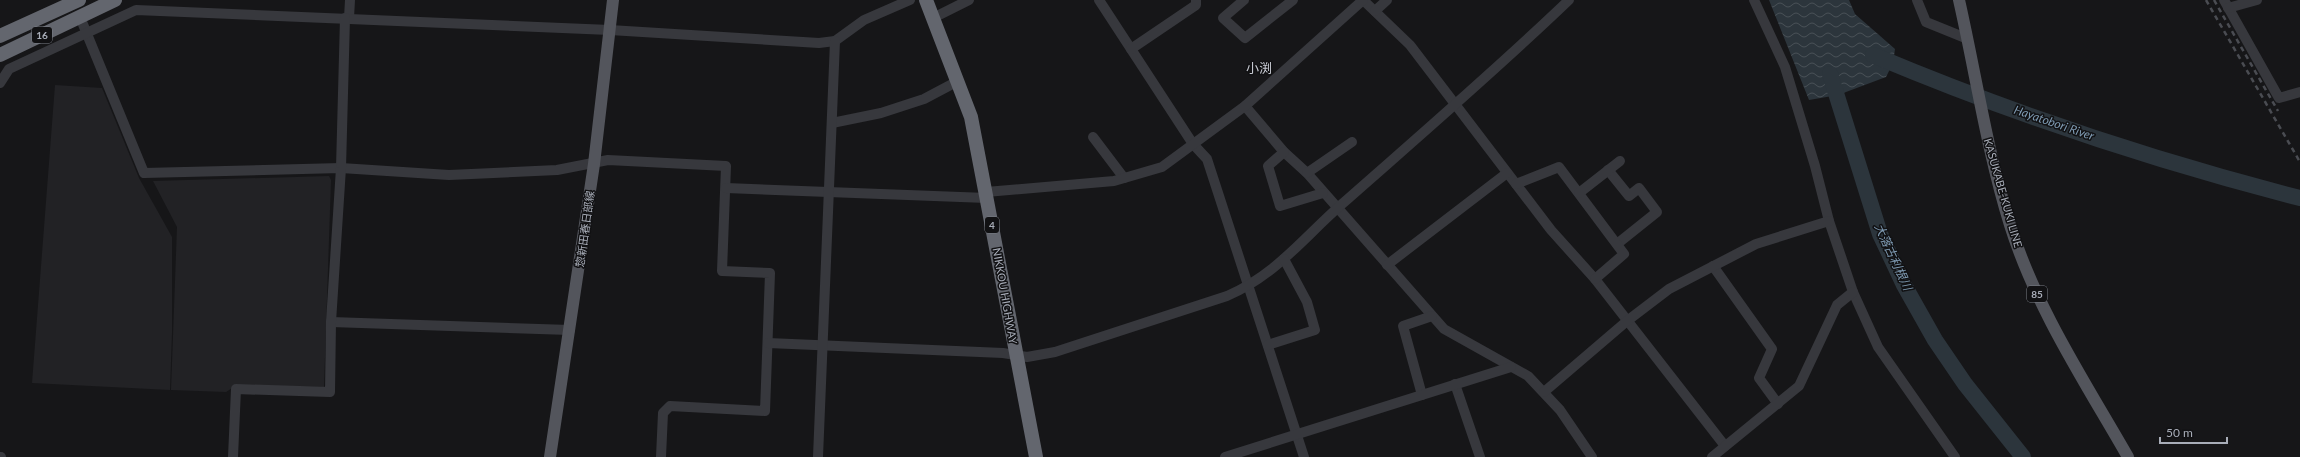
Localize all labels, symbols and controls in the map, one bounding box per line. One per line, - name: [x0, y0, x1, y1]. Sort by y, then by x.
- road number: 16: [32, 27, 52, 43]
- district label: 小渕: [1246, 60, 1272, 76]
- water label: Hayatobori River: [2012, 102, 2097, 144]
- street label: KASUKABE-KUKI LINE: [1982, 137, 2025, 249]
- street label: 惣新田春日部線: [573, 190, 596, 268]
- road number: 4: [985, 217, 999, 233]
- water label: 大落古利根川: [1871, 221, 1916, 294]
- street label: NIKKOU HIGHWAY: [991, 247, 1020, 345]
- road number: 85: [2027, 286, 2047, 302]
- scale bar: [2160, 419, 2227, 445]
- text: 50 m: [2166, 425, 2193, 440]

